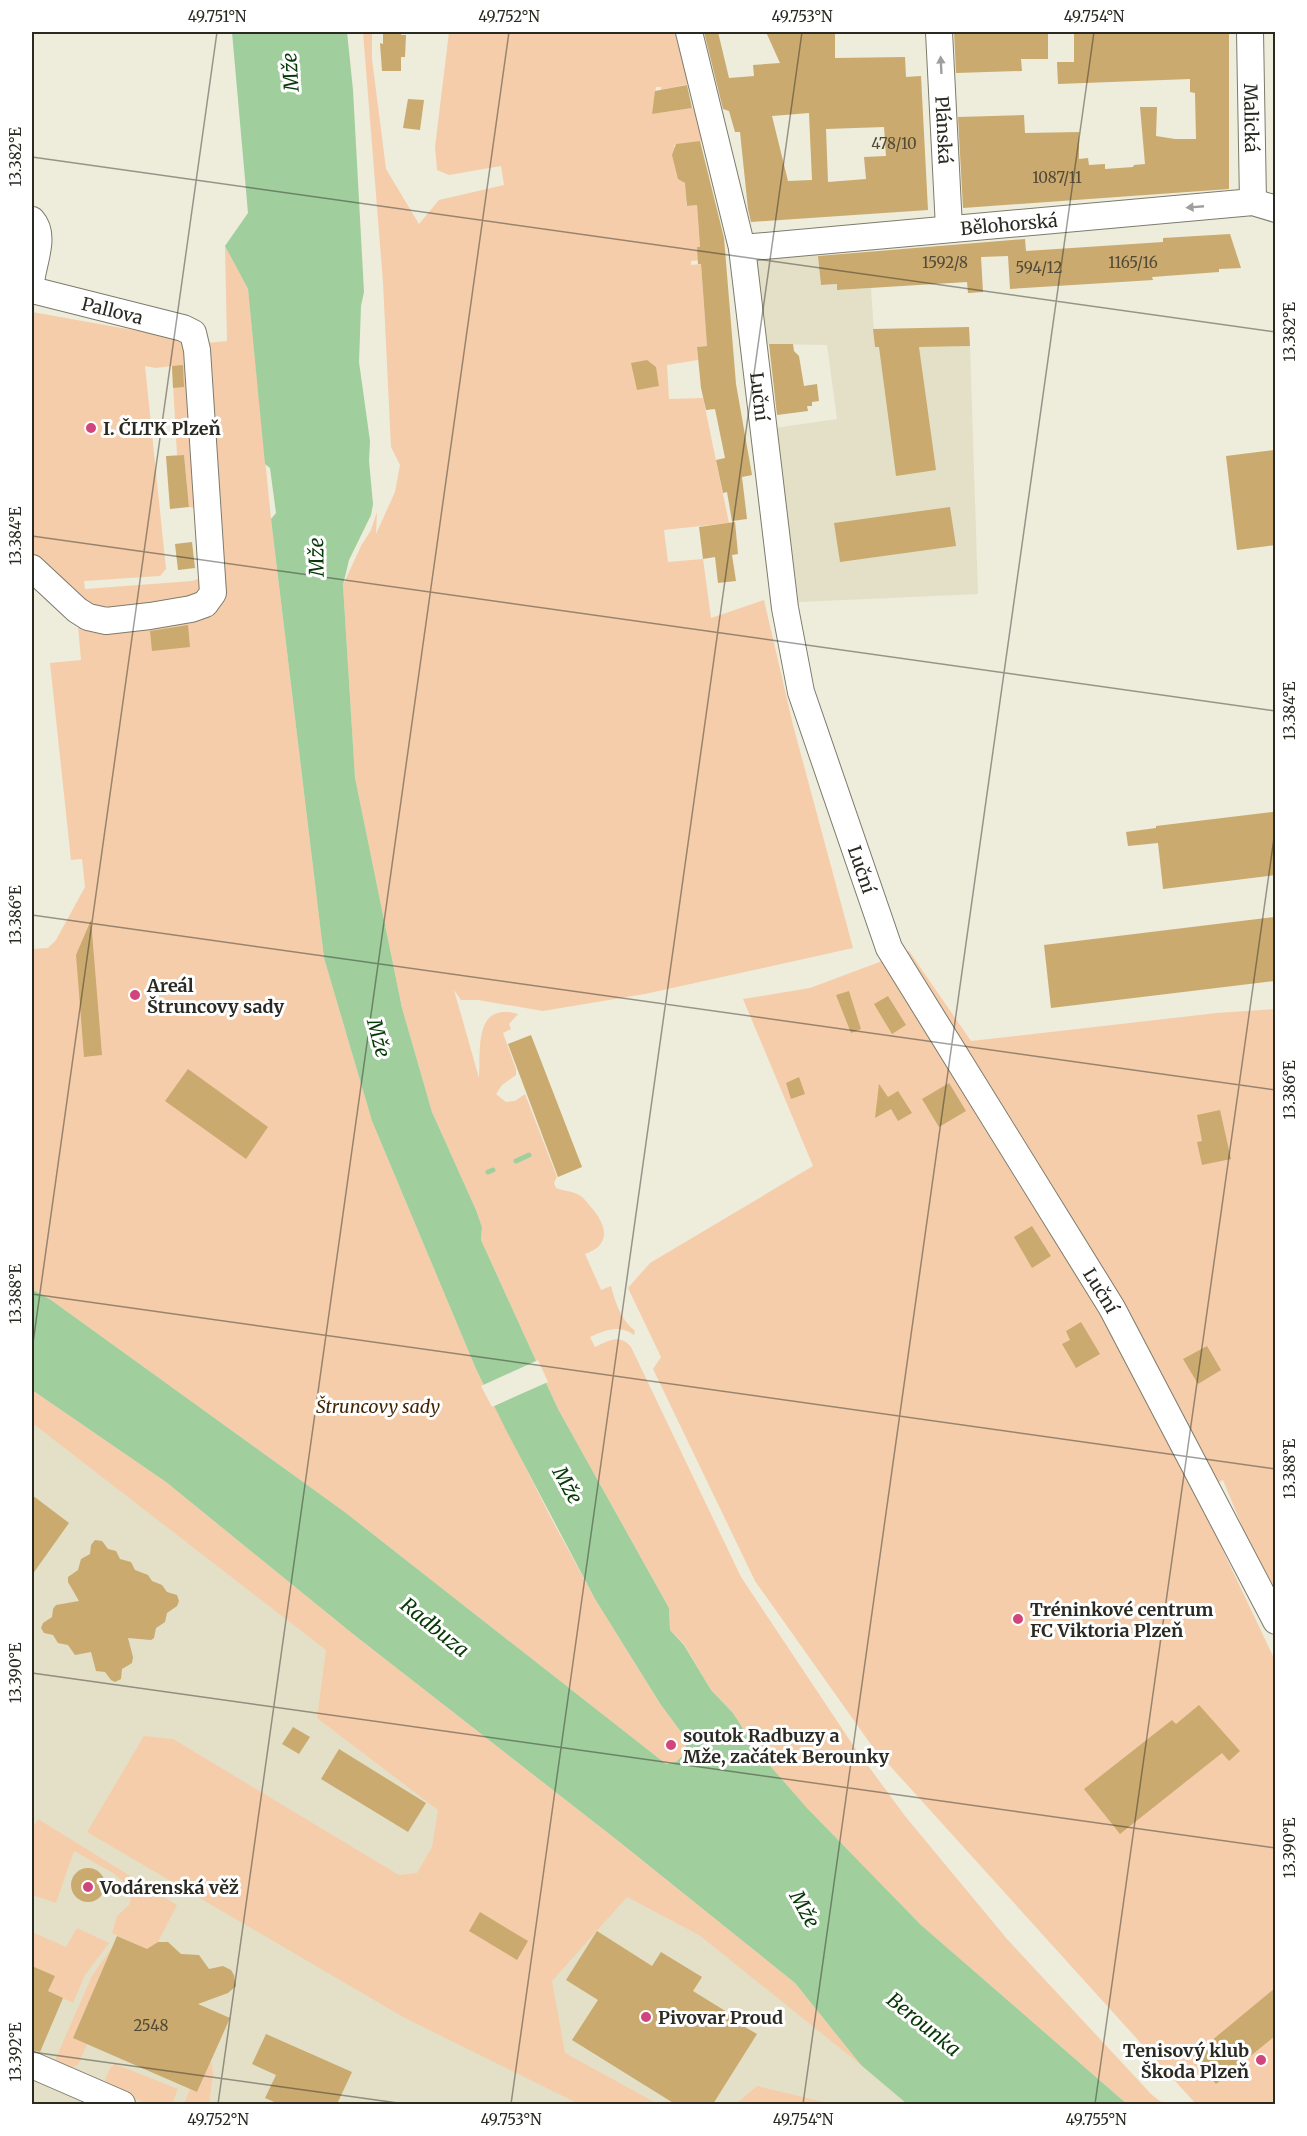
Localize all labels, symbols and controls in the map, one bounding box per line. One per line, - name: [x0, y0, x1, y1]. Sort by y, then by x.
- text: 49.751°N: [188, 7, 247, 26]
- text: 49.752°N: [478, 7, 540, 26]
- text: 49.753°N: [771, 7, 833, 26]
- text: 49.754°N: [1064, 7, 1125, 26]
- water label: Mže: [276, 52, 304, 93]
- one-way arrow: [936, 55, 945, 74]
- street label: Malická: [1239, 83, 1264, 153]
- street label: Plánská: [931, 95, 957, 165]
- text: 13.382°E: [6, 127, 25, 187]
- house number: 478/10: [871, 134, 917, 153]
- house number: 1087/11: [1032, 168, 1082, 187]
- one-way arrow: [1185, 202, 1204, 212]
- street label: Bělohorská: [959, 208, 1059, 240]
- house number: 1592/8: [922, 253, 968, 272]
- house number: 1165/16: [1108, 253, 1158, 272]
- house number: 594/12: [1016, 258, 1062, 277]
- street label: Pallova: [79, 291, 146, 329]
- text: 13.382°E: [1280, 302, 1299, 362]
- street label: Luční: [745, 371, 774, 423]
- place label: I. ČLTK Plzeň: [103, 417, 221, 440]
- marker: I. ČLTK Plzeň: [84, 421, 98, 435]
- text: 13.384°E: [6, 506, 25, 565]
- water label: Mže: [303, 537, 329, 578]
- text: 13.384°E: [1280, 681, 1299, 740]
- street label: Luční: [843, 842, 881, 897]
- text: 13.386°E: [6, 885, 25, 944]
- place label: Areál Štruncovy sady: [146, 974, 285, 1018]
- marker: Areál Štruncovy sady: [128, 988, 142, 1002]
- water label: Mže: [362, 1015, 396, 1060]
- text: 13.386°E: [1280, 1060, 1299, 1119]
- text: 13.388°E: [6, 1264, 25, 1324]
- street label: Luční: [1078, 1264, 1125, 1318]
- park label: Štruncovy sady: [316, 1395, 440, 1418]
- text: 13.388°E: [1280, 1439, 1299, 1499]
- water label: Mže: [547, 1461, 588, 1508]
- water label: Radbuza: [396, 1592, 474, 1662]
- place label: Tréninkové centrum FC Viktoria Plzeň: [1030, 1598, 1213, 1642]
- marker: Tréninkové centrum FC Viktoria Plzeň: [1011, 1612, 1025, 1626]
- text: 13.390°E: [6, 1642, 25, 1703]
- place label: soutok Radbuzy a Mže, začátek Berounky: [683, 1724, 890, 1768]
- marker: soutok Radbuzy a Mže, začátek Berounky: [664, 1738, 678, 1752]
- text: 13.390°E: [1280, 1817, 1299, 1878]
- place label: Vodárenská věž: [99, 1876, 239, 1899]
- marker: Vodárenská věž: [81, 1880, 95, 1894]
- water label: Mže: [784, 1885, 825, 1932]
- water label: Berounka: [882, 1987, 966, 2061]
- place label: Pivovar Proud: [658, 2006, 783, 2029]
- marker: Pivovar Proud: [639, 2010, 653, 2024]
- house number: 2548: [134, 2016, 169, 2035]
- text: 13.392°E: [6, 2022, 25, 2082]
- place label: Tenisový klub Škoda Plzeň: [1123, 2039, 1249, 2083]
- marker: Tenisový klub Škoda Plzeň: [1254, 2053, 1268, 2067]
- text: 49.752°N: [187, 2110, 249, 2129]
- text: 49.753°N: [480, 2110, 542, 2129]
- text: 49.754°N: [773, 2110, 834, 2129]
- text: 49.755°N: [1065, 2110, 1127, 2129]

